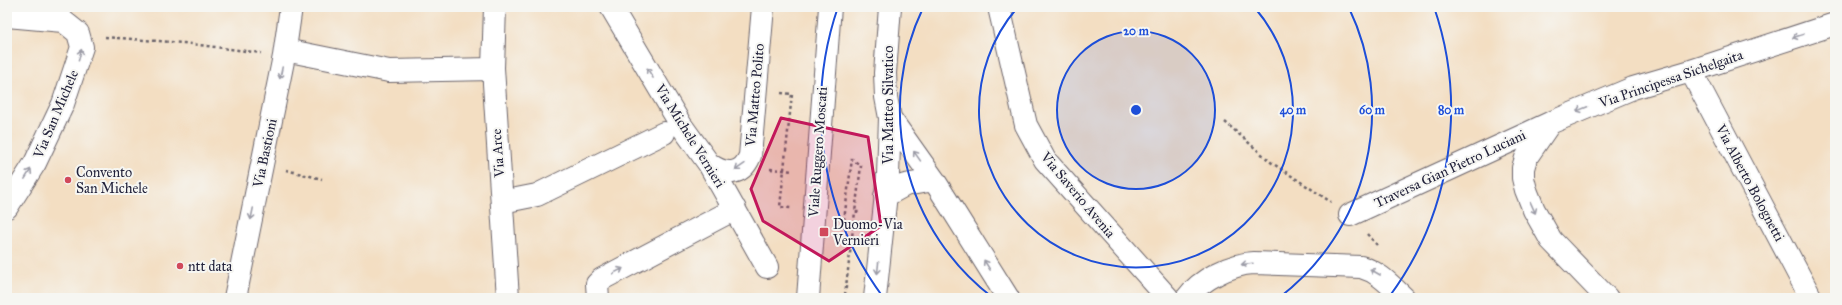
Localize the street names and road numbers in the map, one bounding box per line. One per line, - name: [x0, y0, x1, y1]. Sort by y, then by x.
- street label: Via Matteo Polito: [742, 43, 768, 148]
- street label: Via Matteo Silvatico: [880, 46, 897, 165]
- street label: Via Principessa Sichelgaita: [1596, 46, 1745, 112]
- street label: Via San Michele: [29, 67, 82, 162]
- street label: Via Michele Vernieri: [651, 80, 729, 191]
- street label: Viale Ruggero Moscati: [805, 86, 831, 219]
- street label: Via Bastioni: [249, 117, 281, 190]
- street label: Via Alberto Bolognetti: [1712, 121, 1788, 244]
- street label: Traversa Gian Pietro Luciani: [1371, 126, 1529, 212]
- street label: Via Arce: [488, 128, 508, 179]
- street label: Via Saverio Avenia: [1037, 148, 1119, 241]

